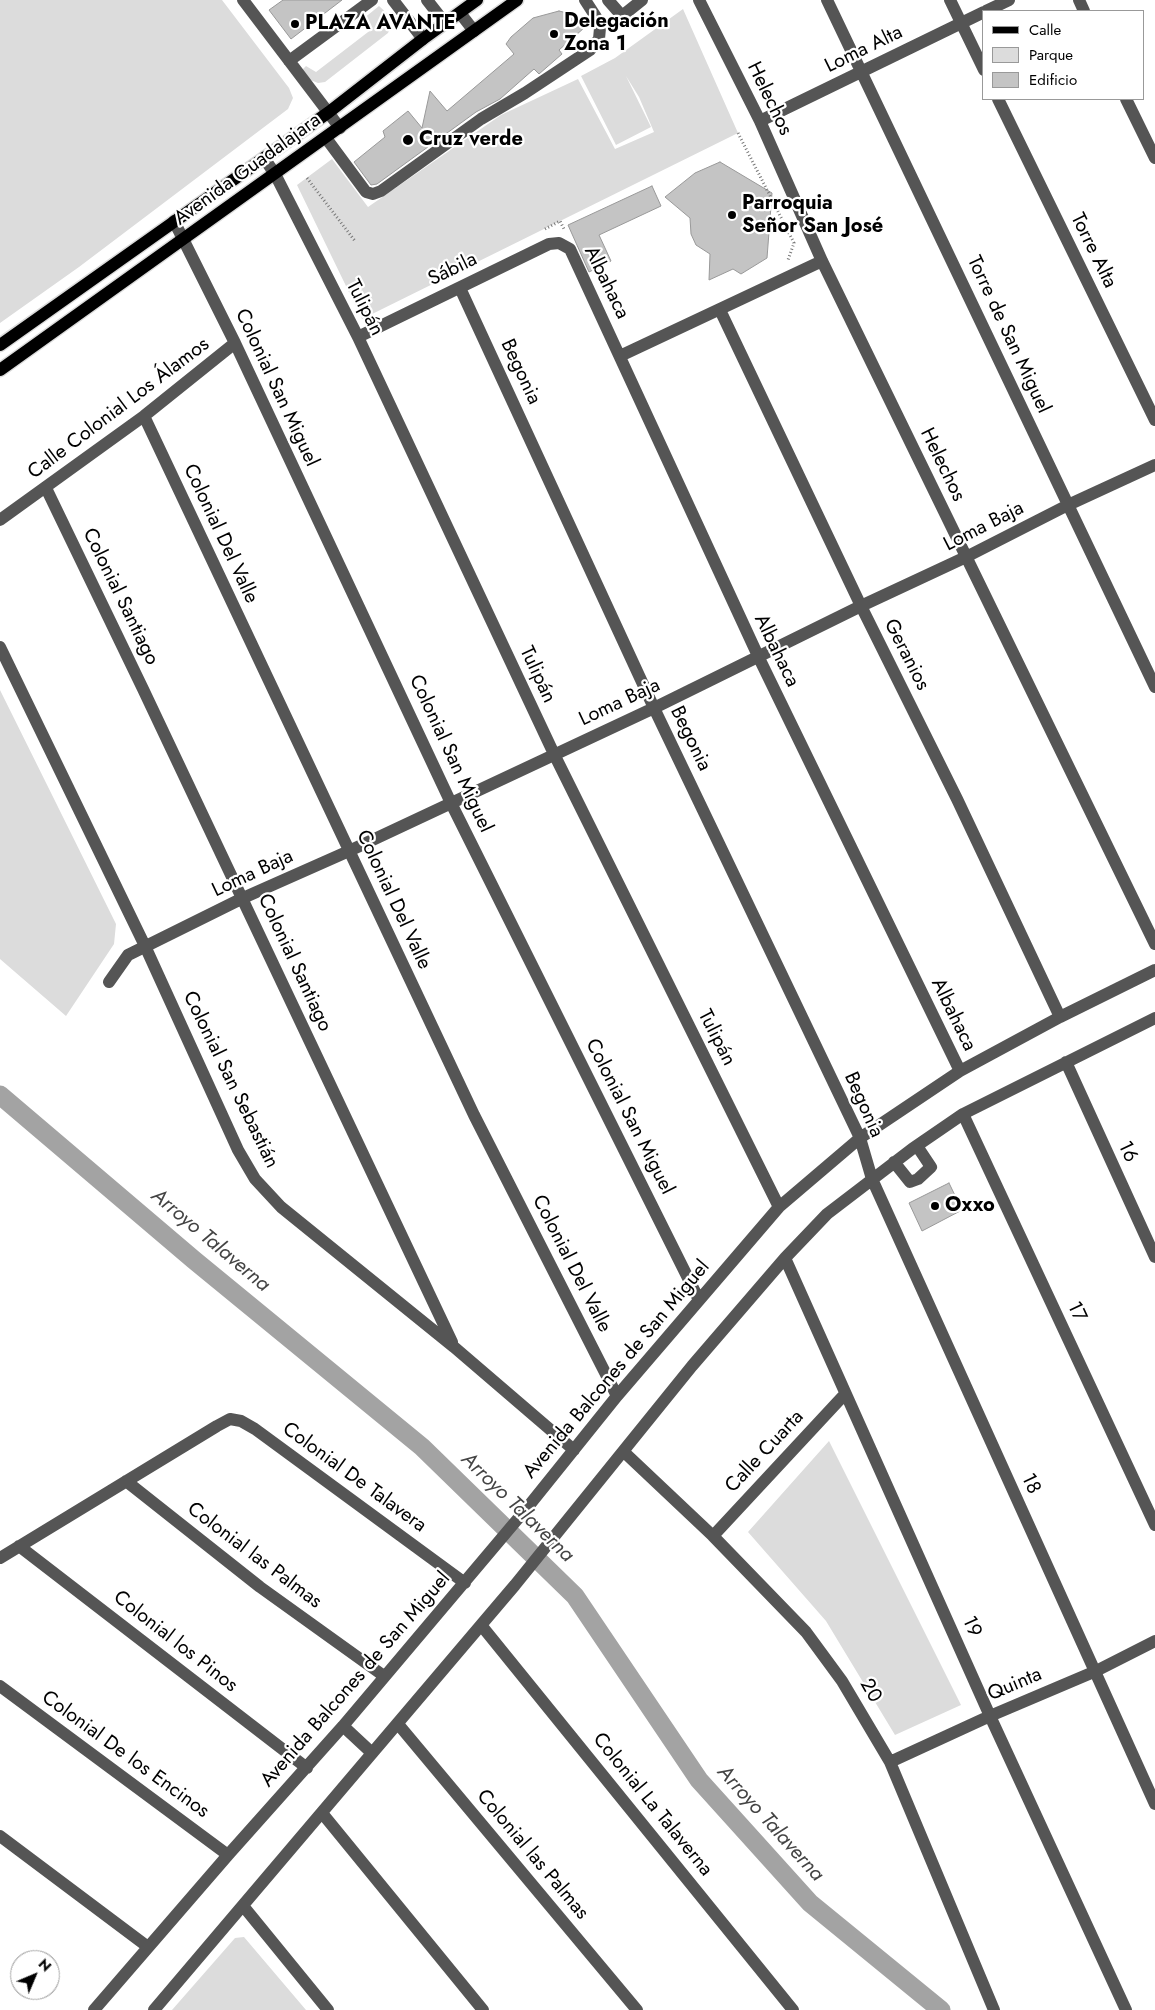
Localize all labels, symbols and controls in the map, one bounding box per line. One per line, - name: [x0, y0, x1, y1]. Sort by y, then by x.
- place label: Delegación Zona 1: [564, 10, 669, 57]
- legend: [982, 10, 1145, 100]
- place label: PLAZA AVANTE: [305, 12, 456, 36]
- marker: PLAZA AVANTE: [289, 18, 301, 30]
- text: Calle: [1029, 19, 1061, 41]
- street label: Loma Alta: [821, 21, 907, 79]
- marker: Delegación Zona 1: [548, 28, 560, 40]
- text: Parque: [1029, 44, 1073, 66]
- street label: Helechos: [741, 58, 797, 140]
- text: Edificio: [1029, 69, 1077, 91]
- street label: Avenida Guadalajara: [170, 109, 326, 231]
- place label: Cruz verde: [419, 128, 523, 152]
- marker: Cruz verde: [401, 133, 415, 147]
- place label: Parroquia Señor San José: [742, 192, 883, 239]
- marker: Parroquia Señor San José: [726, 209, 738, 221]
- street label: Torre Alta: [1065, 210, 1121, 292]
- street label: Albahaca: [578, 243, 634, 323]
- street label: Sábila: [425, 248, 481, 292]
- street label: Torre de San Miguel: [961, 252, 1055, 418]
- street label: Tulipán: [340, 276, 388, 340]
- street label: Colonial San Miguel: [229, 305, 323, 471]
- street label: Calle Colonial Los Álamos: [24, 333, 214, 485]
- street label: Begonia: [495, 336, 545, 408]
- street label: Helechos: [914, 424, 970, 506]
- street label: Colonial Del Valle: [177, 461, 263, 607]
- street label: Loma Baja: [940, 497, 1028, 557]
- street label: Colonial Santiago: [77, 525, 163, 669]
- street label: Albahaca: [748, 611, 804, 691]
- street label: Geranios: [878, 615, 934, 695]
- street label: Tulipán: [514, 643, 560, 707]
- street label: Colonial San Miguel: [403, 671, 497, 837]
- street label: Loma Baja: [576, 674, 664, 732]
- street label: Begonia: [664, 703, 716, 775]
- street label: Colonial Del Valle: [350, 827, 436, 973]
- street label: Loma Baja: [209, 845, 297, 903]
- street label: Colonial Santiago: [252, 890, 336, 1036]
- street label: Albahaca: [925, 975, 981, 1055]
- street label: Colonial San Sebastián: [177, 988, 283, 1172]
- street label: Tulipán: [692, 1006, 740, 1070]
- street label: Colonial San Miguel: [579, 1035, 679, 1199]
- street label: Begonia: [838, 1069, 888, 1141]
- street label: 16: [1112, 1138, 1142, 1166]
- water label: Arroyo Talaverna: [145, 1184, 275, 1298]
- street label: Colonial Del Valle: [526, 1191, 616, 1337]
- place label: Oxxo: [945, 1194, 995, 1218]
- marker: Oxxo: [929, 1200, 941, 1212]
- street label: Avenida Balcones de San Miguel: [519, 1256, 715, 1484]
- street label: 17: [1061, 1298, 1091, 1326]
- street label: Calle Cuarta: [721, 1406, 809, 1498]
- street label: Colonial De Talavera: [277, 1418, 431, 1538]
- water label: Arroyo Talaverna: [455, 1448, 579, 1568]
- street label: 18: [1015, 1470, 1045, 1498]
- street label: Colonial las Palmas: [182, 1498, 326, 1614]
- street label: Avenida Balcones de San Miguel: [256, 1567, 456, 1793]
- street label: Colonial los Pinos: [108, 1586, 242, 1698]
- street label: 19: [956, 1613, 986, 1641]
- street label: Quinta: [984, 1663, 1046, 1707]
- street label: 20: [854, 1675, 886, 1707]
- street label: Colonial De los Encinos: [37, 1686, 213, 1824]
- street label: Colonial La Talaverna: [587, 1728, 717, 1882]
- water label: Arroyo Talaverna: [711, 1761, 829, 1887]
- street label: Colonial las Palmas: [471, 1785, 593, 1925]
- north arrow: [10, 1950, 60, 2000]
- text: N: [34, 1954, 56, 1976]

